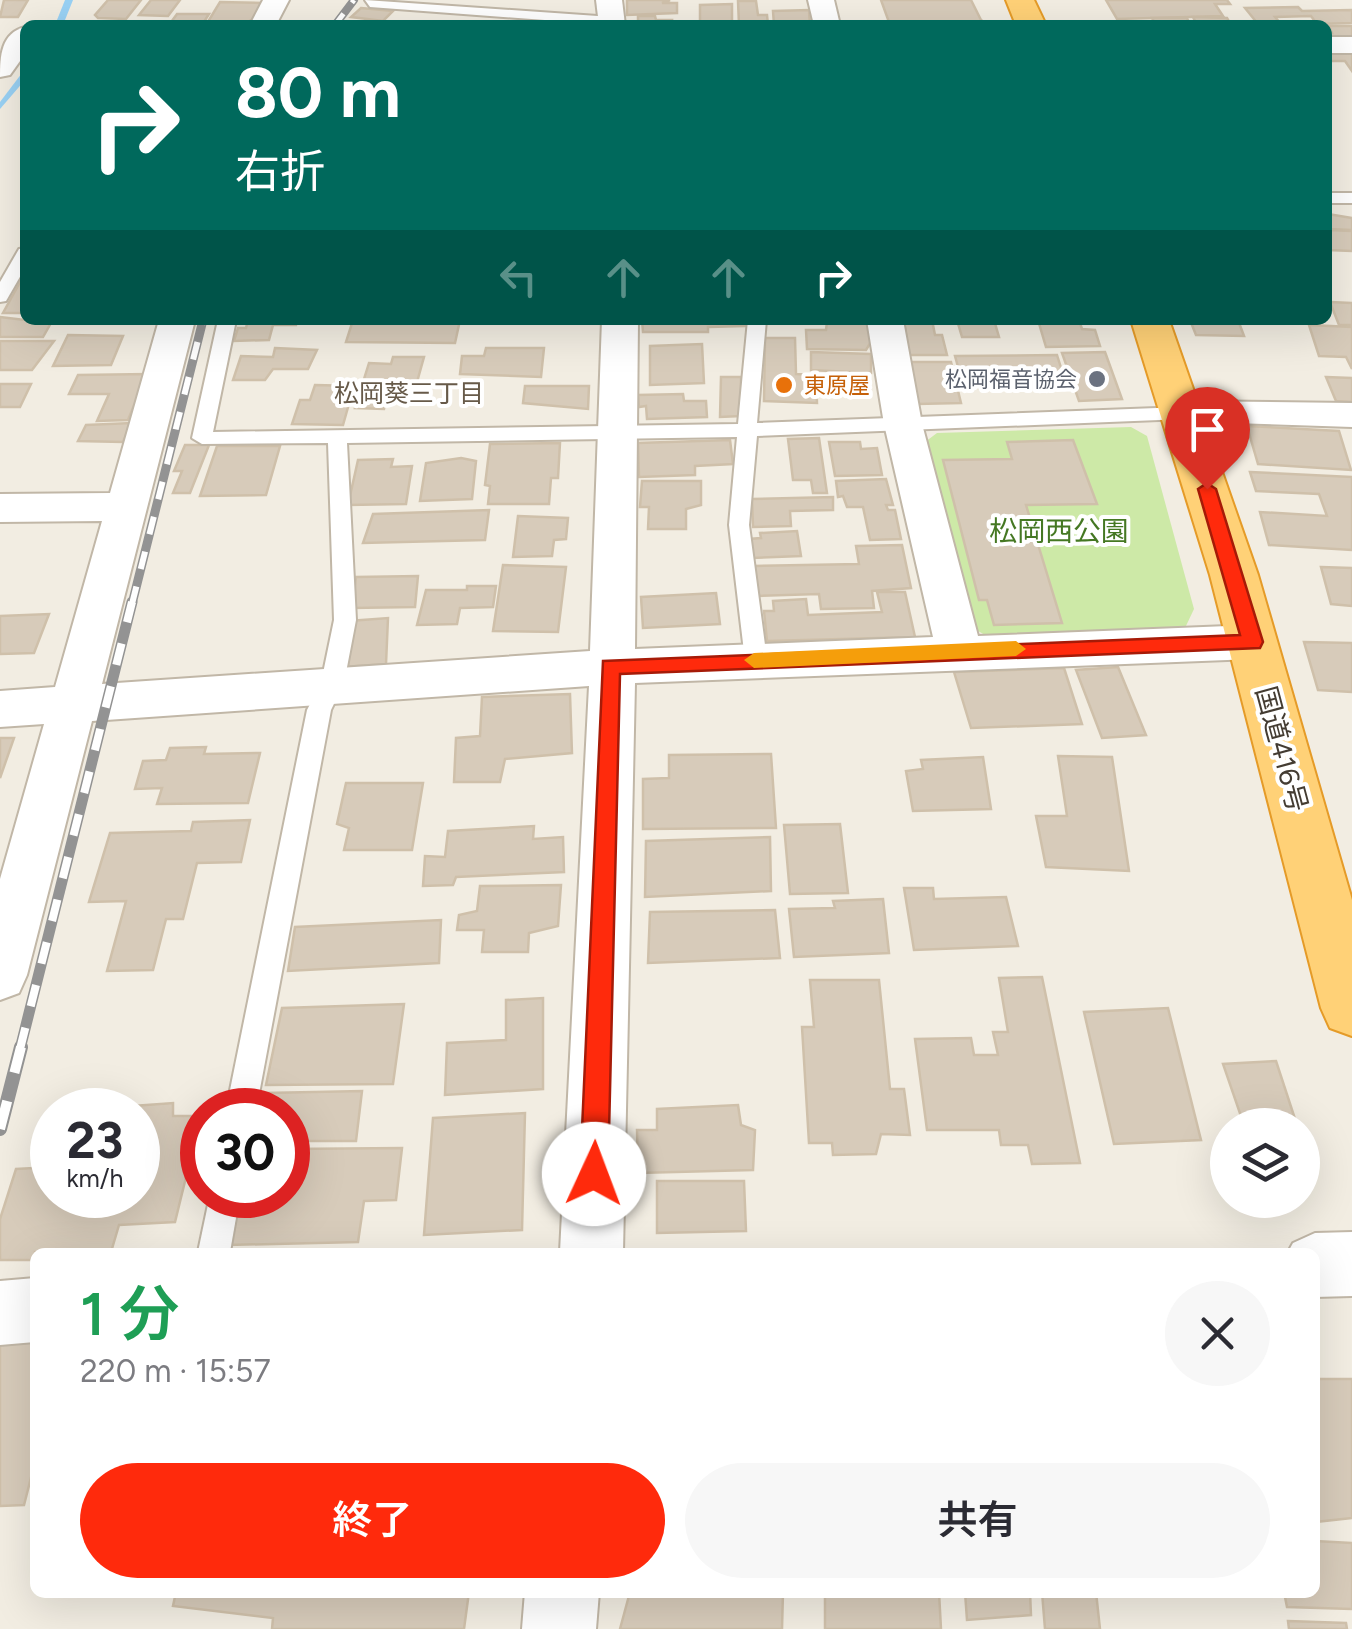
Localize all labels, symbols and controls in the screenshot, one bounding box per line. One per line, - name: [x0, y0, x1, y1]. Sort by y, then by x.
- text: 80 m: [235, 50, 401, 135]
- icon: right: [70, 60, 200, 190]
- text: 右折: [235, 144, 325, 198]
- icon: left: [491, 250, 546, 305]
- icon: ahead: [596, 250, 651, 305]
- icon: ahead: [701, 250, 756, 305]
- icon: right: [806, 250, 861, 305]
- place label: 松岡福音協会: [945, 366, 1077, 393]
- marker: 松岡福音協会: [1086, 368, 1108, 390]
- place label: 東原屋: [804, 372, 870, 399]
- marker: 東原屋: [773, 374, 795, 396]
- district label: 松岡葵三丁目: [334, 378, 484, 408]
- pin: [1165, 387, 1250, 490]
- icon: arrive: [1180, 402, 1235, 457]
- park label: 松岡西公園: [989, 514, 1129, 548]
- street label: 国道416号: [1249, 682, 1315, 816]
- speed limit sign: 30: [180, 1088, 310, 1218]
- map controls: [1210, 1108, 1320, 1218]
- button: layers: [1210, 1108, 1320, 1218]
- text: 23: [67, 1110, 123, 1171]
- position arrow: [542, 1122, 646, 1226]
- text: km/h: [66, 1163, 124, 1193]
- text: 1 分: [80, 1278, 180, 1350]
- button: close: [1165, 1281, 1270, 1386]
- text: 220 m · 15:57: [80, 1352, 271, 1390]
- button: 終了: [80, 1463, 665, 1578]
- button: 共有: [685, 1463, 1270, 1578]

